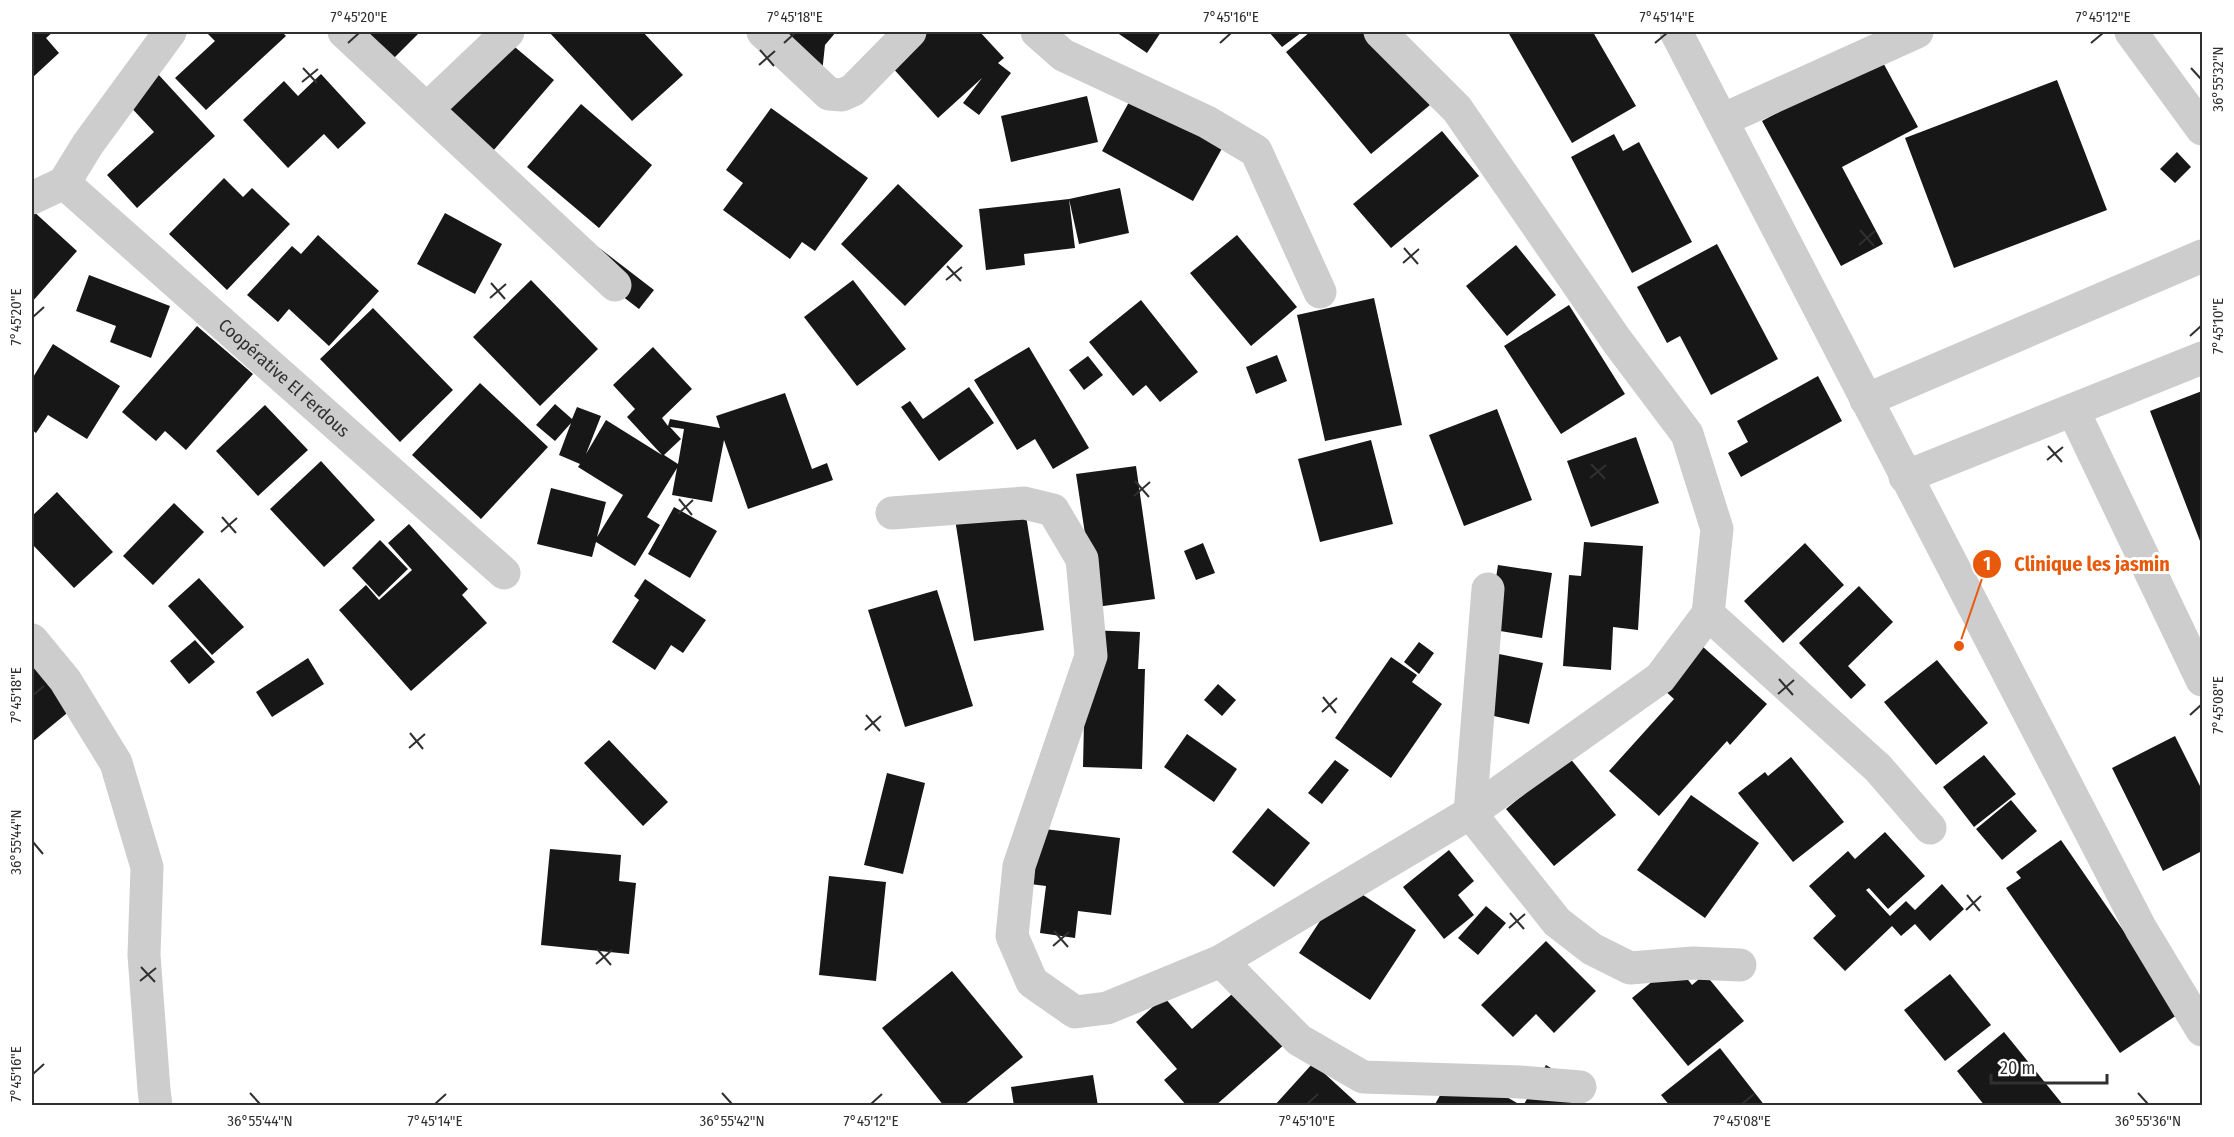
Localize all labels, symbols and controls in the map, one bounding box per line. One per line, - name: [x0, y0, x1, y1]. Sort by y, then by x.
- text: 7°45'20"E: [331, 8, 387, 26]
- text: 7°45'18"E: [767, 8, 823, 26]
- text: 7°45'16"E: [1203, 8, 1259, 26]
- text: 7°45'14"E: [1640, 8, 1694, 26]
- text: 7°45'12"E: [2075, 8, 2131, 26]
- text: 36°55'32"N: [2209, 46, 2227, 112]
- text: 7°45'20"E: [7, 289, 25, 345]
- text: 7°45'10"E: [2209, 298, 2227, 354]
- street label: Coopérative El Ferdous: [214, 314, 354, 442]
- callout: Clinique les jasmin: [1972, 545, 2182, 583]
- text: Clinique les jasmin: [2014, 552, 2170, 576]
- text: 1: [1983, 553, 1991, 575]
- text: 7°45'18"E: [7, 667, 25, 723]
- text: 7°45'08"E: [2209, 676, 2227, 734]
- text: 36°55'44"N: [7, 809, 25, 875]
- text: 7°45'16"E: [7, 1046, 25, 1102]
- scale bar: [1991, 1047, 2106, 1085]
- text: 20 m: [2000, 1057, 2035, 1079]
- text: 36°55'44"N: [227, 1112, 293, 1130]
- text: 7°45'14"E: [408, 1112, 462, 1130]
- text: 36°55'42"N: [699, 1112, 765, 1130]
- text: 7°45'12"E: [843, 1112, 899, 1130]
- text: 7°45'10"E: [1279, 1112, 1335, 1130]
- text: 7°45'08"E: [1713, 1112, 1771, 1130]
- text: 36°55'36"N: [2115, 1112, 2181, 1130]

